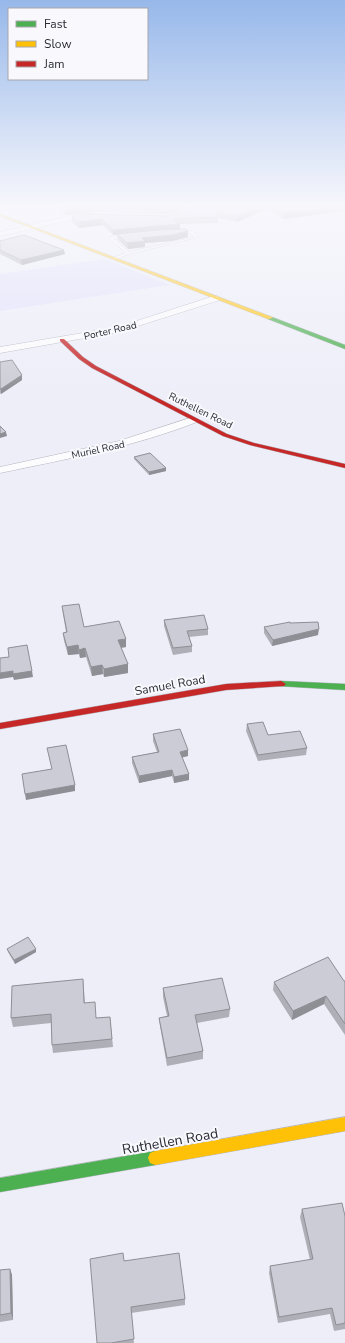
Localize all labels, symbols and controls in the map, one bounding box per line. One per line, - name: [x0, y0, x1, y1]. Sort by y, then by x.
- legend: [8, 8, 148, 80]
- text: Fast: [44, 16, 67, 32]
- text: Slow: [44, 36, 72, 52]
- text: Jam: [43, 56, 65, 72]
- street label: Porter Road: [82, 318, 138, 344]
- street label: Ruthellen Road: [166, 389, 235, 432]
- street label: Muriel Road: [70, 437, 126, 462]
- street label: Samuel Road: [133, 671, 207, 699]
- street label: Ruthellen Road: [121, 1124, 220, 1159]

